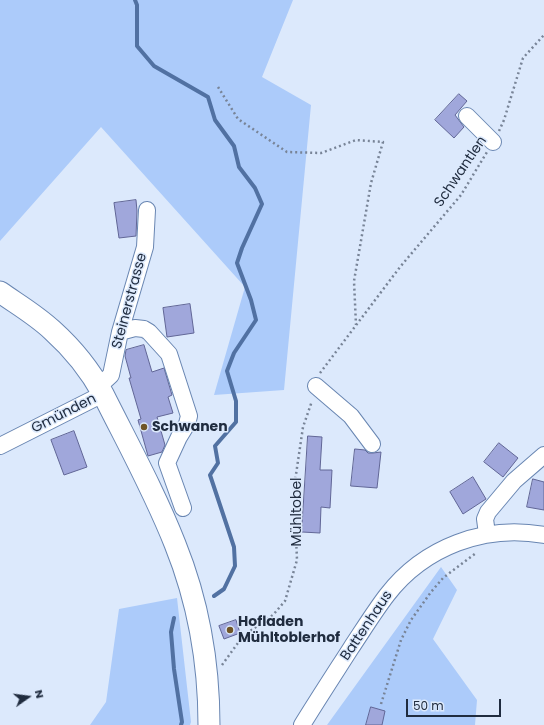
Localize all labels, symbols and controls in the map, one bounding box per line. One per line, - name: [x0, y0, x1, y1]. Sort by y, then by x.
- street label: Schwantlen: [431, 133, 491, 211]
- street label: Steinerstrasse: [109, 251, 151, 351]
- street label: Gmünden: [29, 391, 99, 437]
- place label: Schwanen: [152, 419, 228, 435]
- marker: Schwanen: [139, 422, 149, 432]
- street label: Mühltobel: [289, 477, 305, 547]
- street label: Battenhaus: [338, 588, 396, 664]
- place label: Hofladen Mühltoblerhof: [238, 614, 340, 646]
- marker: Hofladen Mühltoblerhof: [225, 625, 235, 635]
- north arrow: [8, 677, 48, 717]
- text: N: [31, 688, 48, 700]
- scale bar: [408, 691, 503, 717]
- text: 50 m: [413, 697, 444, 714]

